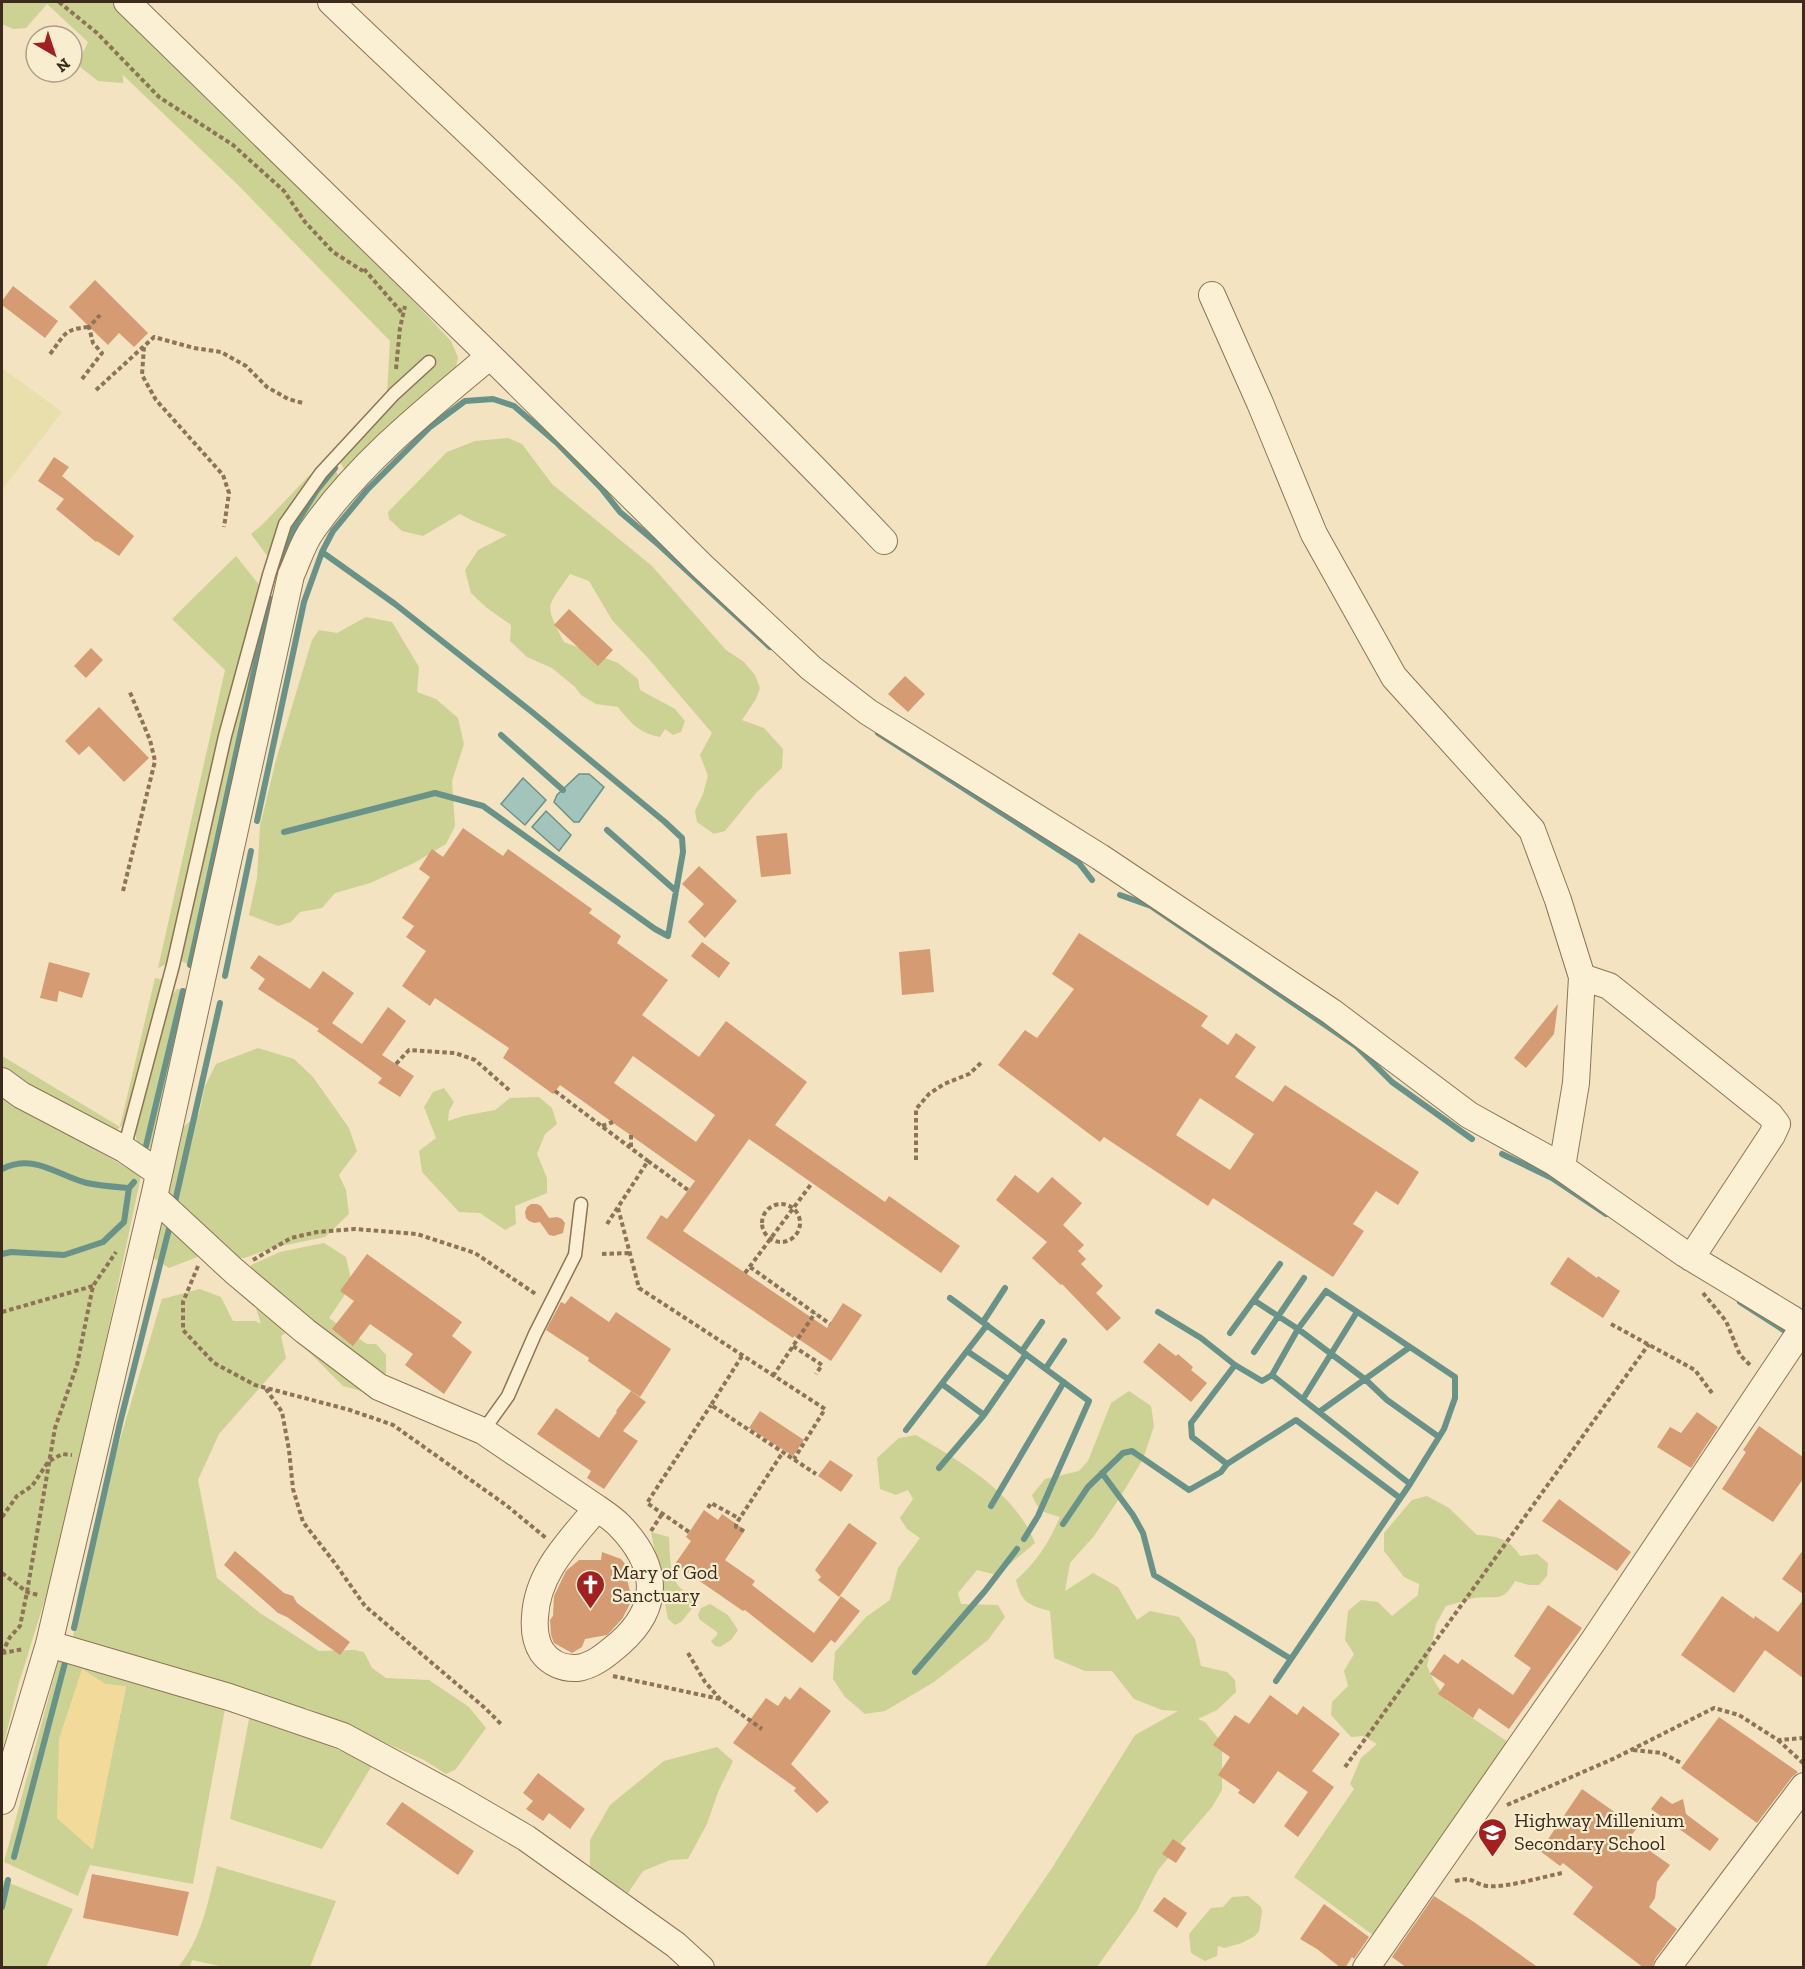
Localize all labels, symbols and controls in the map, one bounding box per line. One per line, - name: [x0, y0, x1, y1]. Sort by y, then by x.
- north arrow: [24, 24, 84, 84]
- text: N: [52, 54, 74, 76]
- place label: Mary of God Sanctuary: [612, 1560, 718, 1607]
- church icon: Mary of God Sanctuary: [575, 1568, 607, 1610]
- place label: Highway Millenium Secondary School: [1514, 1808, 1685, 1855]
- school or university icon: Highway Millenium Secondary School: [1477, 1816, 1509, 1858]

